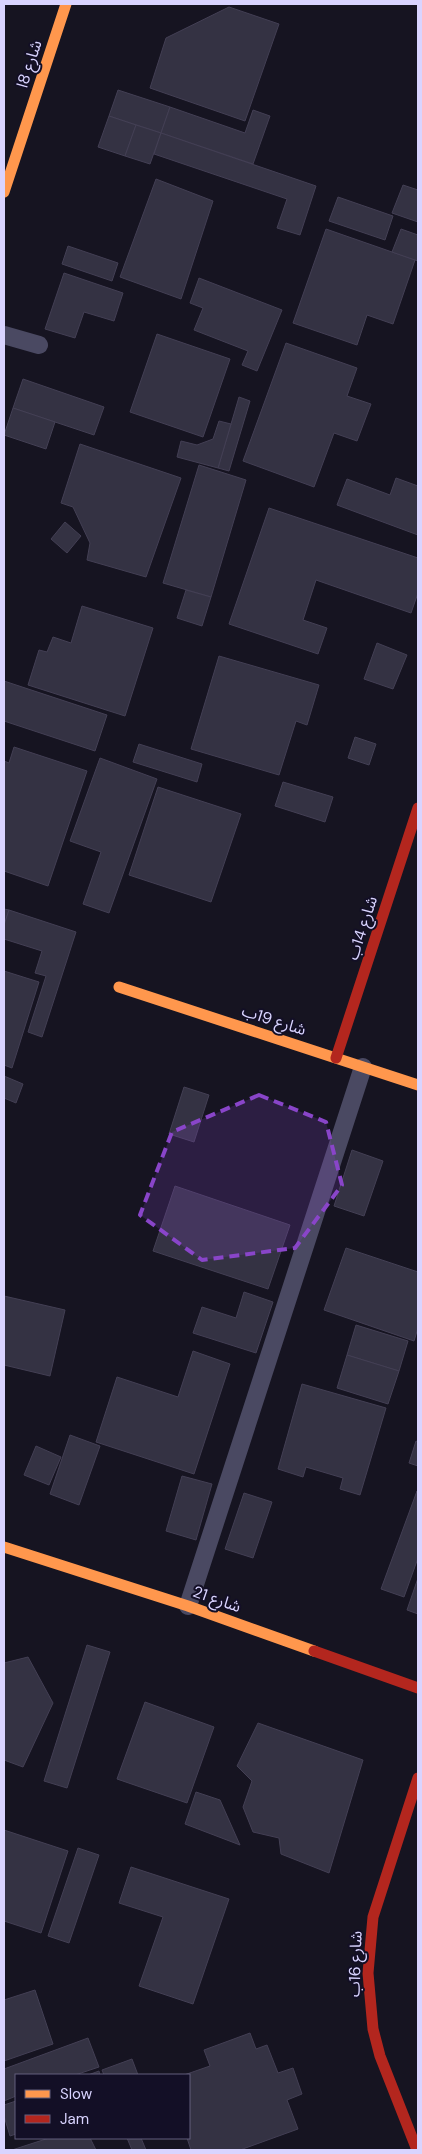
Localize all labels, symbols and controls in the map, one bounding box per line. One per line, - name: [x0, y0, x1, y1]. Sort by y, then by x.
- street label: شارع 8ا: [11, 37, 48, 91]
- street label: شارع 14ب: [342, 893, 384, 963]
- street label: شارع 19ب: [239, 1000, 309, 1042]
- street label: شارع 21: [189, 1581, 244, 1619]
- street label: شارع 16ب: [343, 1930, 369, 1998]
- legend: [15, 2074, 190, 2139]
- text: Slow: [60, 2084, 93, 2104]
- text: Jam: [60, 2109, 89, 2129]

